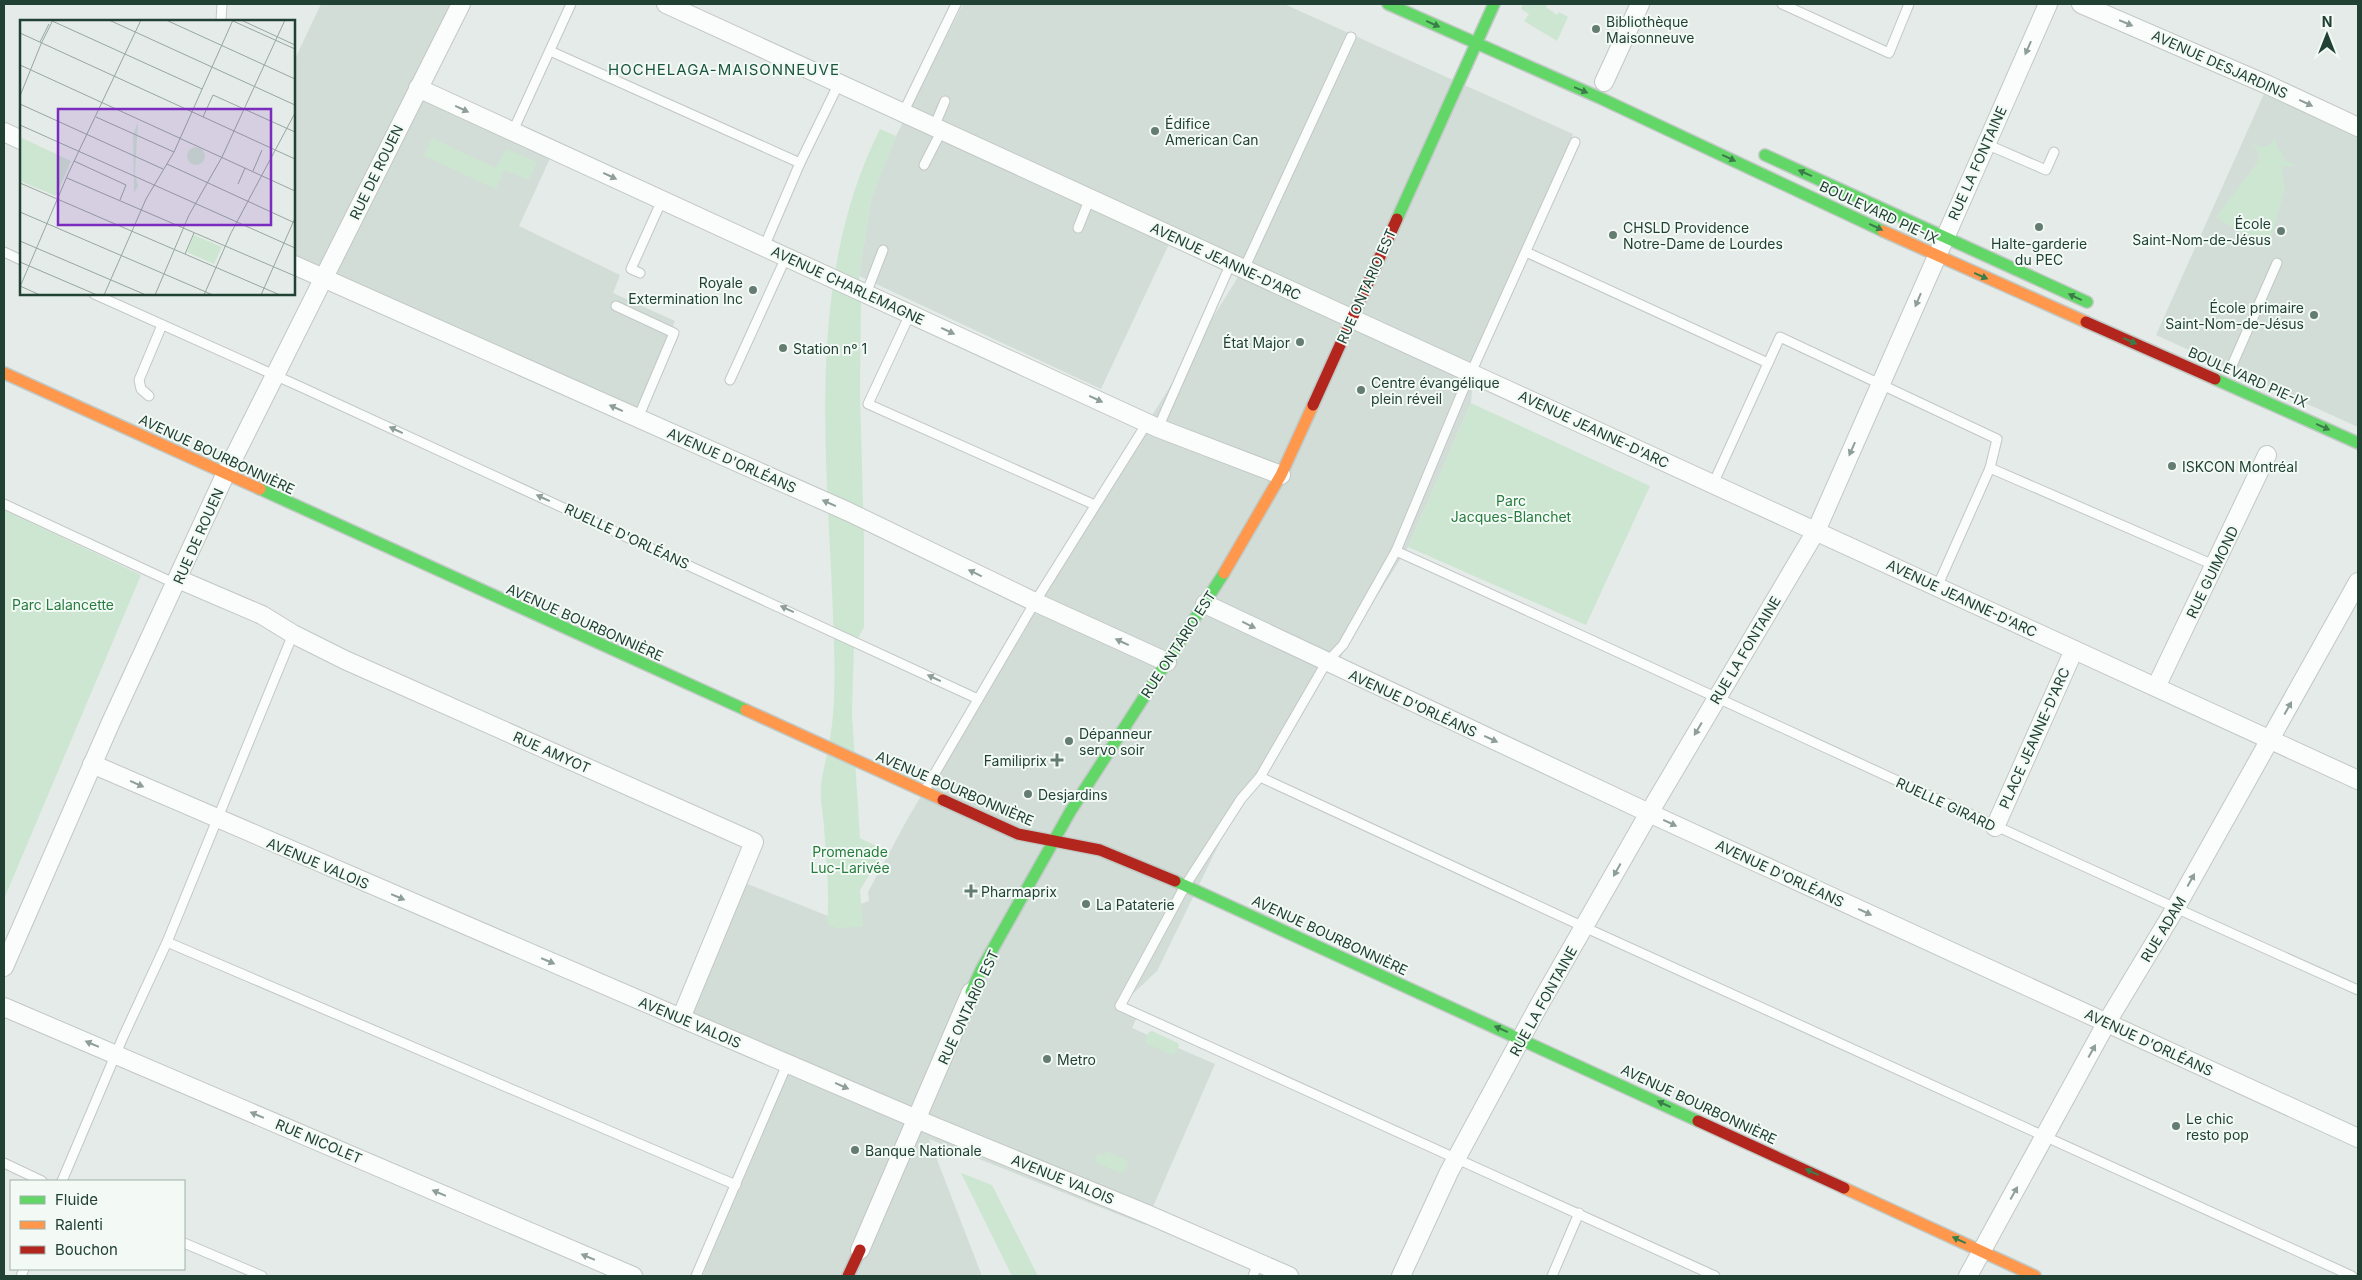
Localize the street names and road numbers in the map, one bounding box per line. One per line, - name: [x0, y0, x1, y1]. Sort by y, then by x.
- street label: AVENUE DESJARDINS: [2149, 26, 2291, 102]
- street label: RUE LA FONTAINE: [1944, 103, 2010, 223]
- street label: RUE DE ROUEN: [346, 122, 406, 222]
- street label: BOULEVARD PIE-IX: [1817, 177, 1941, 247]
- street label: AVENUE JEANNE-D'ARC: [1148, 219, 1304, 303]
- street label: RUE ONTARIO EST: [1333, 226, 1399, 346]
- street label: AVENUE CHARLEMAGNE: [769, 242, 927, 328]
- street label: BOULEVARD PIE-IX: [2186, 343, 2311, 411]
- street label: AVENUE JEANNE-D'ARC: [1516, 387, 1672, 471]
- street label: AVENUE BOURBONNIÈRE: [136, 410, 298, 498]
- street label: AVENUE D'ORLÉANS: [665, 424, 799, 496]
- street label: RUE DE ROUEN: [169, 485, 227, 587]
- street label: RUELLE D'ORLÉANS: [562, 500, 692, 572]
- street label: RUE GUIMOND: [2182, 523, 2242, 621]
- street label: AVENUE JEANNE-D'ARC: [1884, 556, 2040, 640]
- street label: AVENUE BOURBONNIÈRE: [504, 580, 666, 664]
- street label: RUE ONTARIO EST: [1137, 587, 1219, 701]
- street label: RUE LA FONTAINE: [1706, 593, 1784, 707]
- street label: PLACE JEANNE-D'ARC: [1995, 665, 2073, 811]
- street label: AVENUE D'ORLÉANS: [1346, 666, 1480, 740]
- street label: RUE AMYOT: [511, 727, 593, 777]
- street label: AVENUE BOURBONNIÈRE: [873, 747, 1037, 829]
- street label: RUELLE GIRARD: [1893, 773, 1999, 835]
- street label: AVENUE VALOIS: [264, 834, 372, 892]
- street label: AVENUE D'ORLÉANS: [1713, 836, 1847, 910]
- street label: AVENUE BOURBONNIÈRE: [1249, 891, 1411, 979]
- street label: RUE ADAM: [2137, 893, 2189, 965]
- street label: RUE LA FONTAINE: [1506, 943, 1580, 1059]
- street label: RUE ONTARIO EST: [934, 947, 1002, 1067]
- street label: AVENUE VALOIS: [636, 993, 744, 1051]
- street label: AVENUE D'ORLÉANS: [2082, 1005, 2216, 1079]
- street label: AVENUE BOURBONNIÈRE: [1618, 1060, 1780, 1148]
- street label: RUE NICOLET: [273, 1115, 365, 1167]
- street label: AVENUE VALOIS: [1009, 1151, 1117, 1207]

